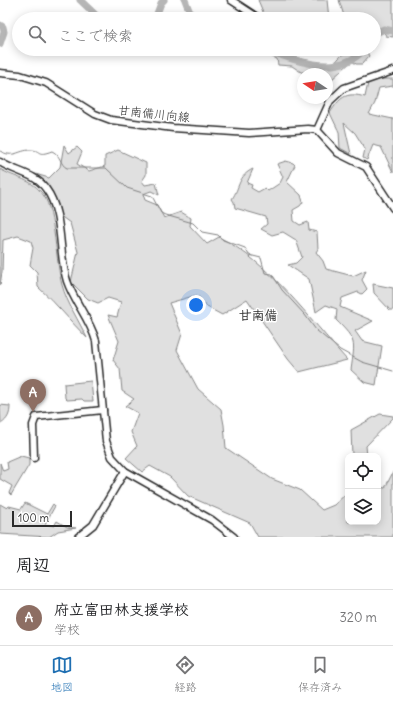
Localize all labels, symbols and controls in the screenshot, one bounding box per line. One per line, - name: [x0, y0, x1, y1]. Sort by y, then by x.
- search box: [12, 12, 381, 56]
- icon: search: [26, 23, 48, 45]
- text: ここで検索: [58, 26, 133, 45]
- north arrow: [297, 68, 333, 104]
- street label: 甘南備川向線: [117, 102, 191, 125]
- your location: [186, 295, 206, 315]
- district label: 甘南備: [238, 307, 278, 324]
- pin: A: [20, 379, 46, 412]
- map controls: [345, 453, 381, 525]
- button: locate: [345, 453, 381, 489]
- button: layers: [345, 489, 381, 525]
- scale bar: [12, 509, 72, 528]
- text: 100 m: [18, 511, 49, 525]
- text: 周辺: [16, 554, 50, 576]
- text: 府立富田林支援学校: [54, 600, 189, 619]
- text: A: [25, 609, 33, 626]
- text: 320 m: [339, 609, 377, 626]
- text: 学校: [54, 621, 80, 638]
- tab: 地図: [51, 654, 73, 694]
- tab: 経路: [174, 654, 196, 694]
- tab: 保存済み: [298, 654, 342, 694]

